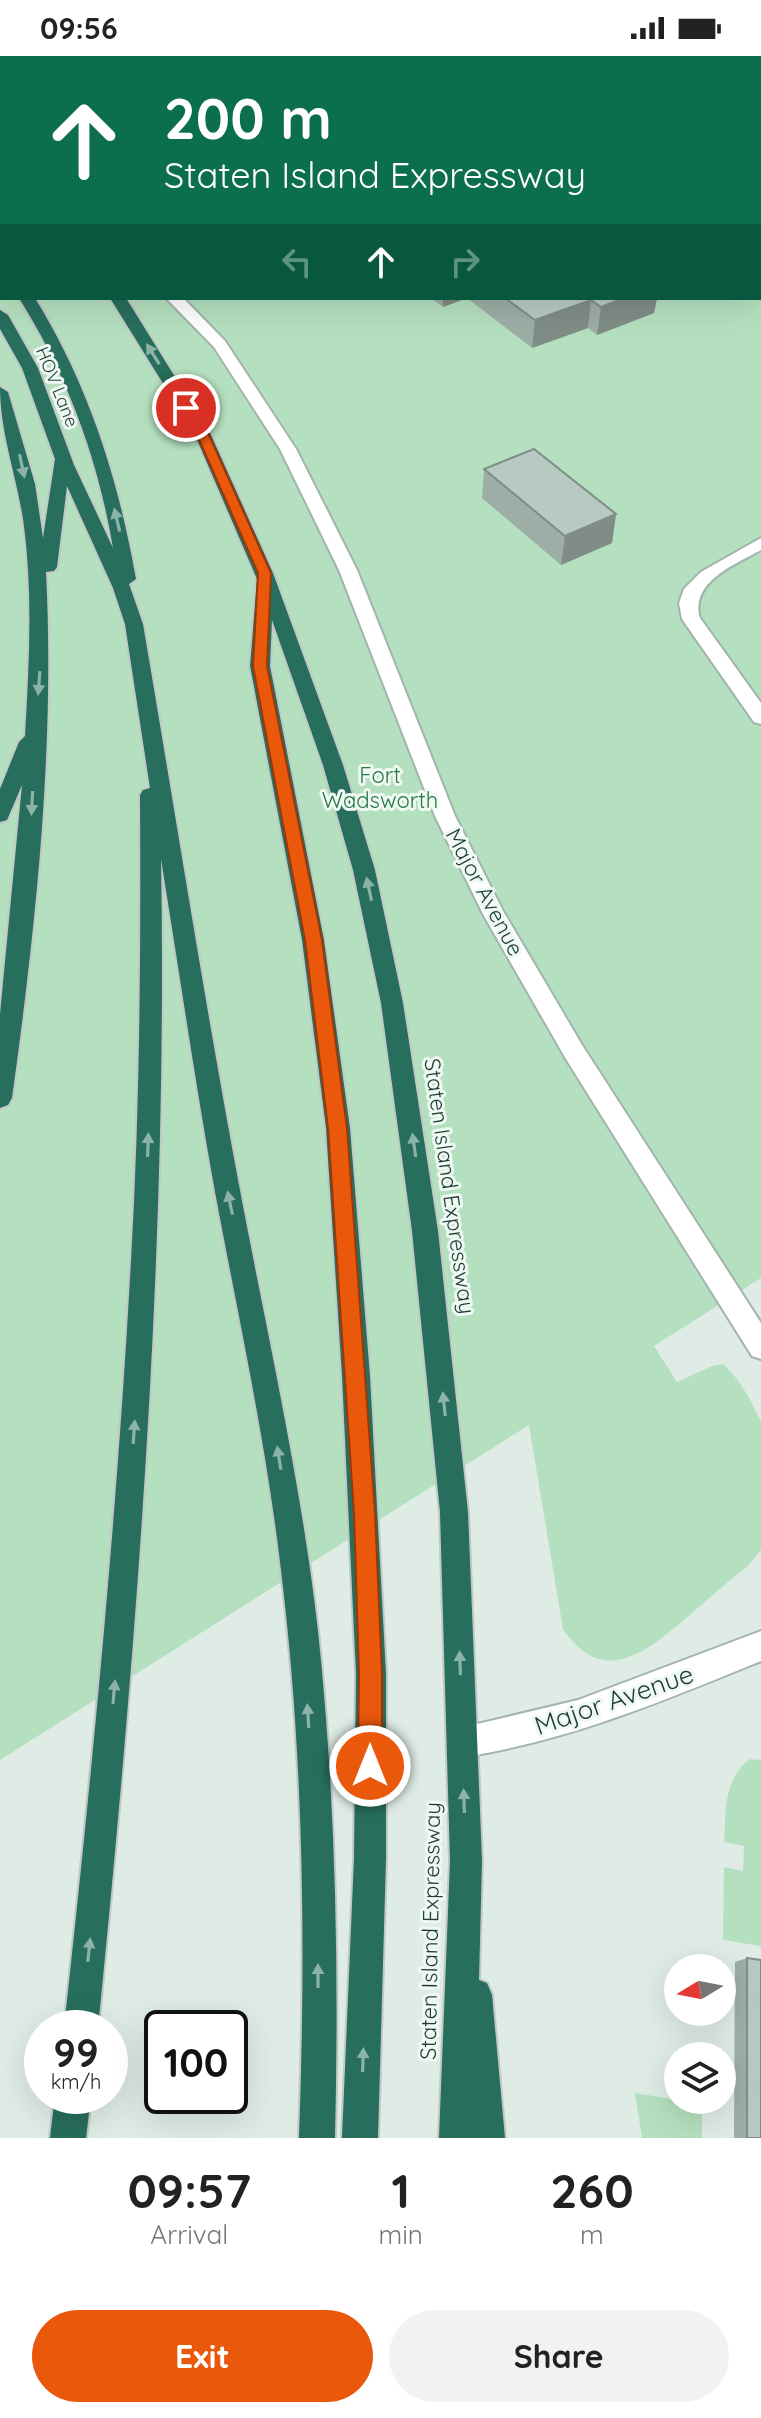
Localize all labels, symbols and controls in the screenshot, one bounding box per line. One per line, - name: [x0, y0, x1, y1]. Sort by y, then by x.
- text: 09:56: [40, 9, 118, 47]
- text: 200 m: [164, 83, 332, 153]
- icon: ahead: [32, 88, 136, 192]
- text: Staten Island Expressway: [164, 152, 586, 197]
- icon: left: [275, 240, 319, 284]
- icon: ahead: [359, 240, 403, 284]
- icon: right: [443, 240, 487, 284]
- street label: HOV Lane: [31, 343, 84, 430]
- one-way arrow: [147, 343, 161, 365]
- pin: [152, 374, 220, 442]
- icon: arrive: [164, 386, 208, 430]
- one-way arrow: [17, 454, 29, 479]
- one-way arrow: [110, 507, 123, 532]
- one-way arrow: [32, 671, 45, 696]
- park label: Fort Wadsworth: [322, 761, 438, 814]
- one-way arrow: [25, 791, 38, 816]
- street label: Major Avenue: [440, 823, 530, 961]
- one-way arrow: [362, 877, 375, 902]
- street label: Staten Island Expressway: [418, 1056, 482, 1316]
- one-way arrow: [141, 1132, 154, 1157]
- one-way arrow: [407, 1132, 420, 1157]
- one-way arrow: [223, 1190, 236, 1215]
- one-way arrow: [438, 1391, 451, 1416]
- one-way arrow: [128, 1419, 141, 1444]
- one-way arrow: [272, 1445, 285, 1470]
- one-way arrow: [454, 1650, 467, 1675]
- street label: Major Avenue: [530, 1657, 698, 1742]
- one-way arrow: [108, 1679, 121, 1704]
- one-way arrow: [301, 1703, 314, 1728]
- position arrow: [328, 1724, 412, 1808]
- one-way arrow: [458, 1788, 471, 1813]
- street label: Staten Island Expressway: [414, 1802, 446, 2060]
- one-way arrow: [83, 1938, 96, 1963]
- north arrow: [664, 1954, 736, 2026]
- map controls: [664, 1954, 736, 2114]
- one-way arrow: [312, 1963, 324, 1988]
- speed limit sign: 100: [144, 2010, 248, 2114]
- text: 99: [53, 2027, 99, 2077]
- button: layers: [664, 2042, 736, 2114]
- one-way arrow: [357, 2047, 370, 2072]
- text: km/h: [51, 2069, 101, 2094]
- text: 09:57: [127, 2160, 251, 2220]
- text: 1: [391, 2160, 410, 2220]
- text: 260: [550, 2160, 634, 2220]
- text: Arrival: [150, 2218, 228, 2251]
- text: min: [379, 2218, 423, 2251]
- text: m: [580, 2218, 604, 2251]
- button: Exit: [32, 2310, 373, 2402]
- button: Share: [389, 2310, 729, 2402]

